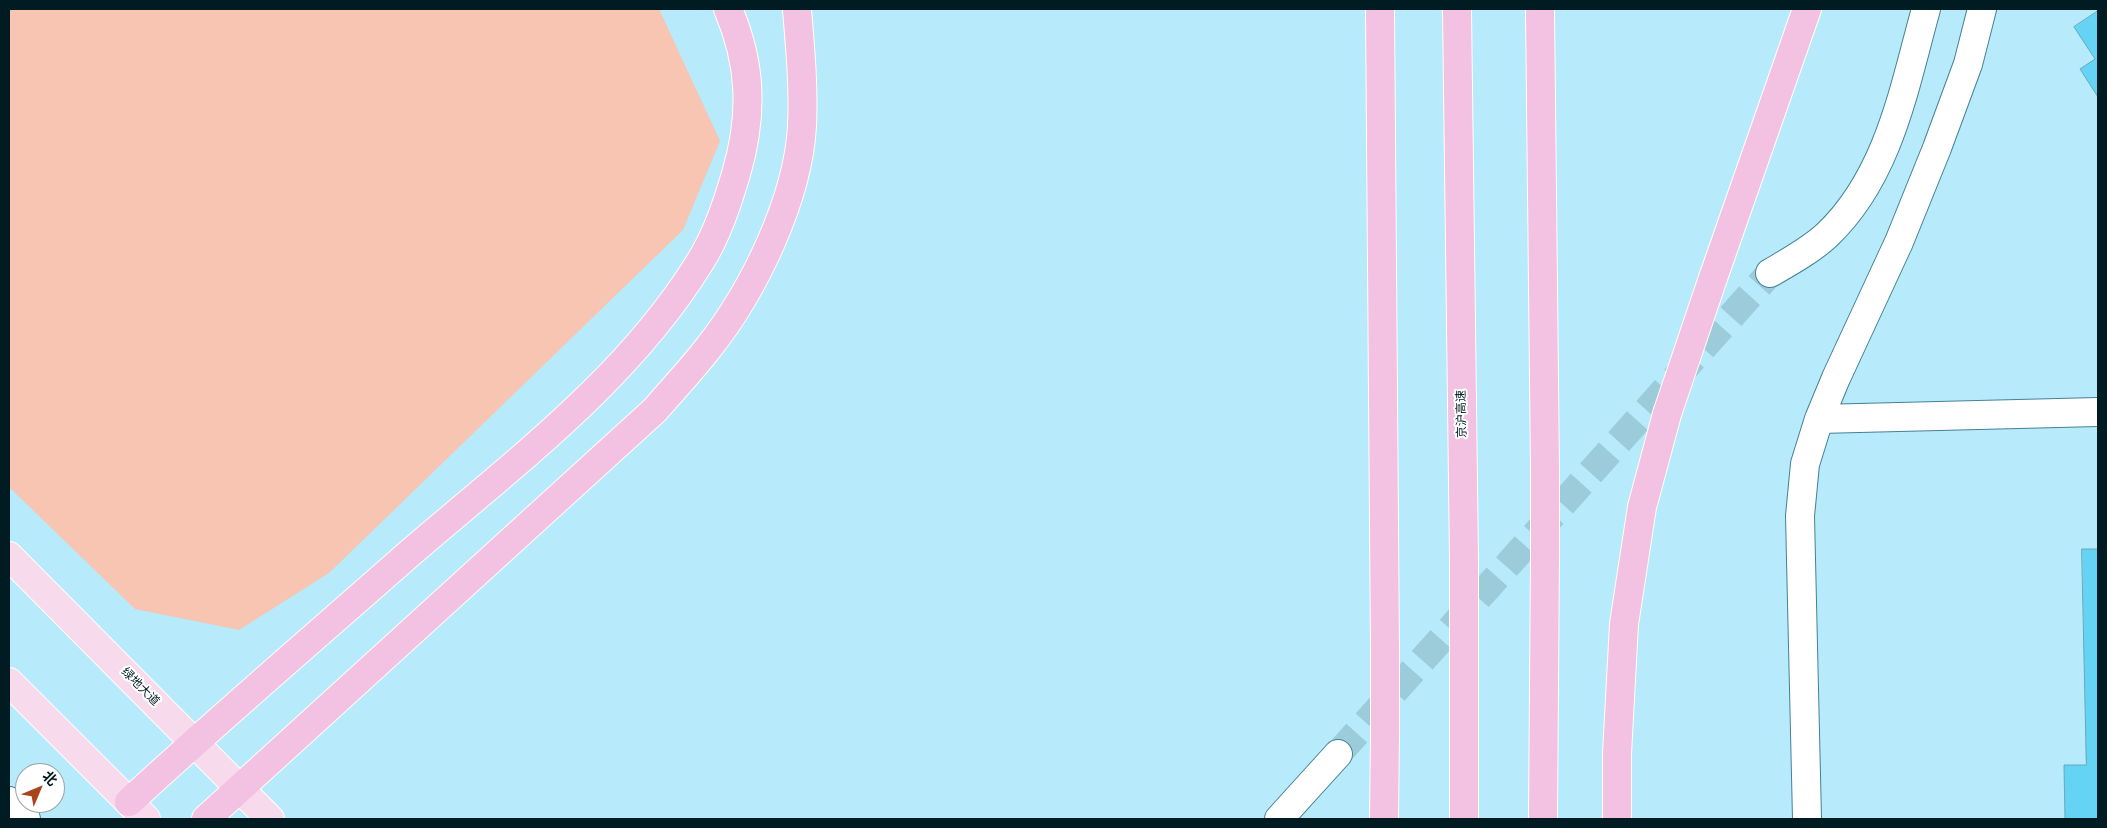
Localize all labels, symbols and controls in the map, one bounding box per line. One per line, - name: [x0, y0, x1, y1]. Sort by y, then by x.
- street label: 京沪高速: [1454, 390, 1470, 438]
- street label: 绿地大道: [118, 665, 162, 709]
- north arrow: [15, 763, 65, 813]
- text: 北: [39, 767, 61, 789]

